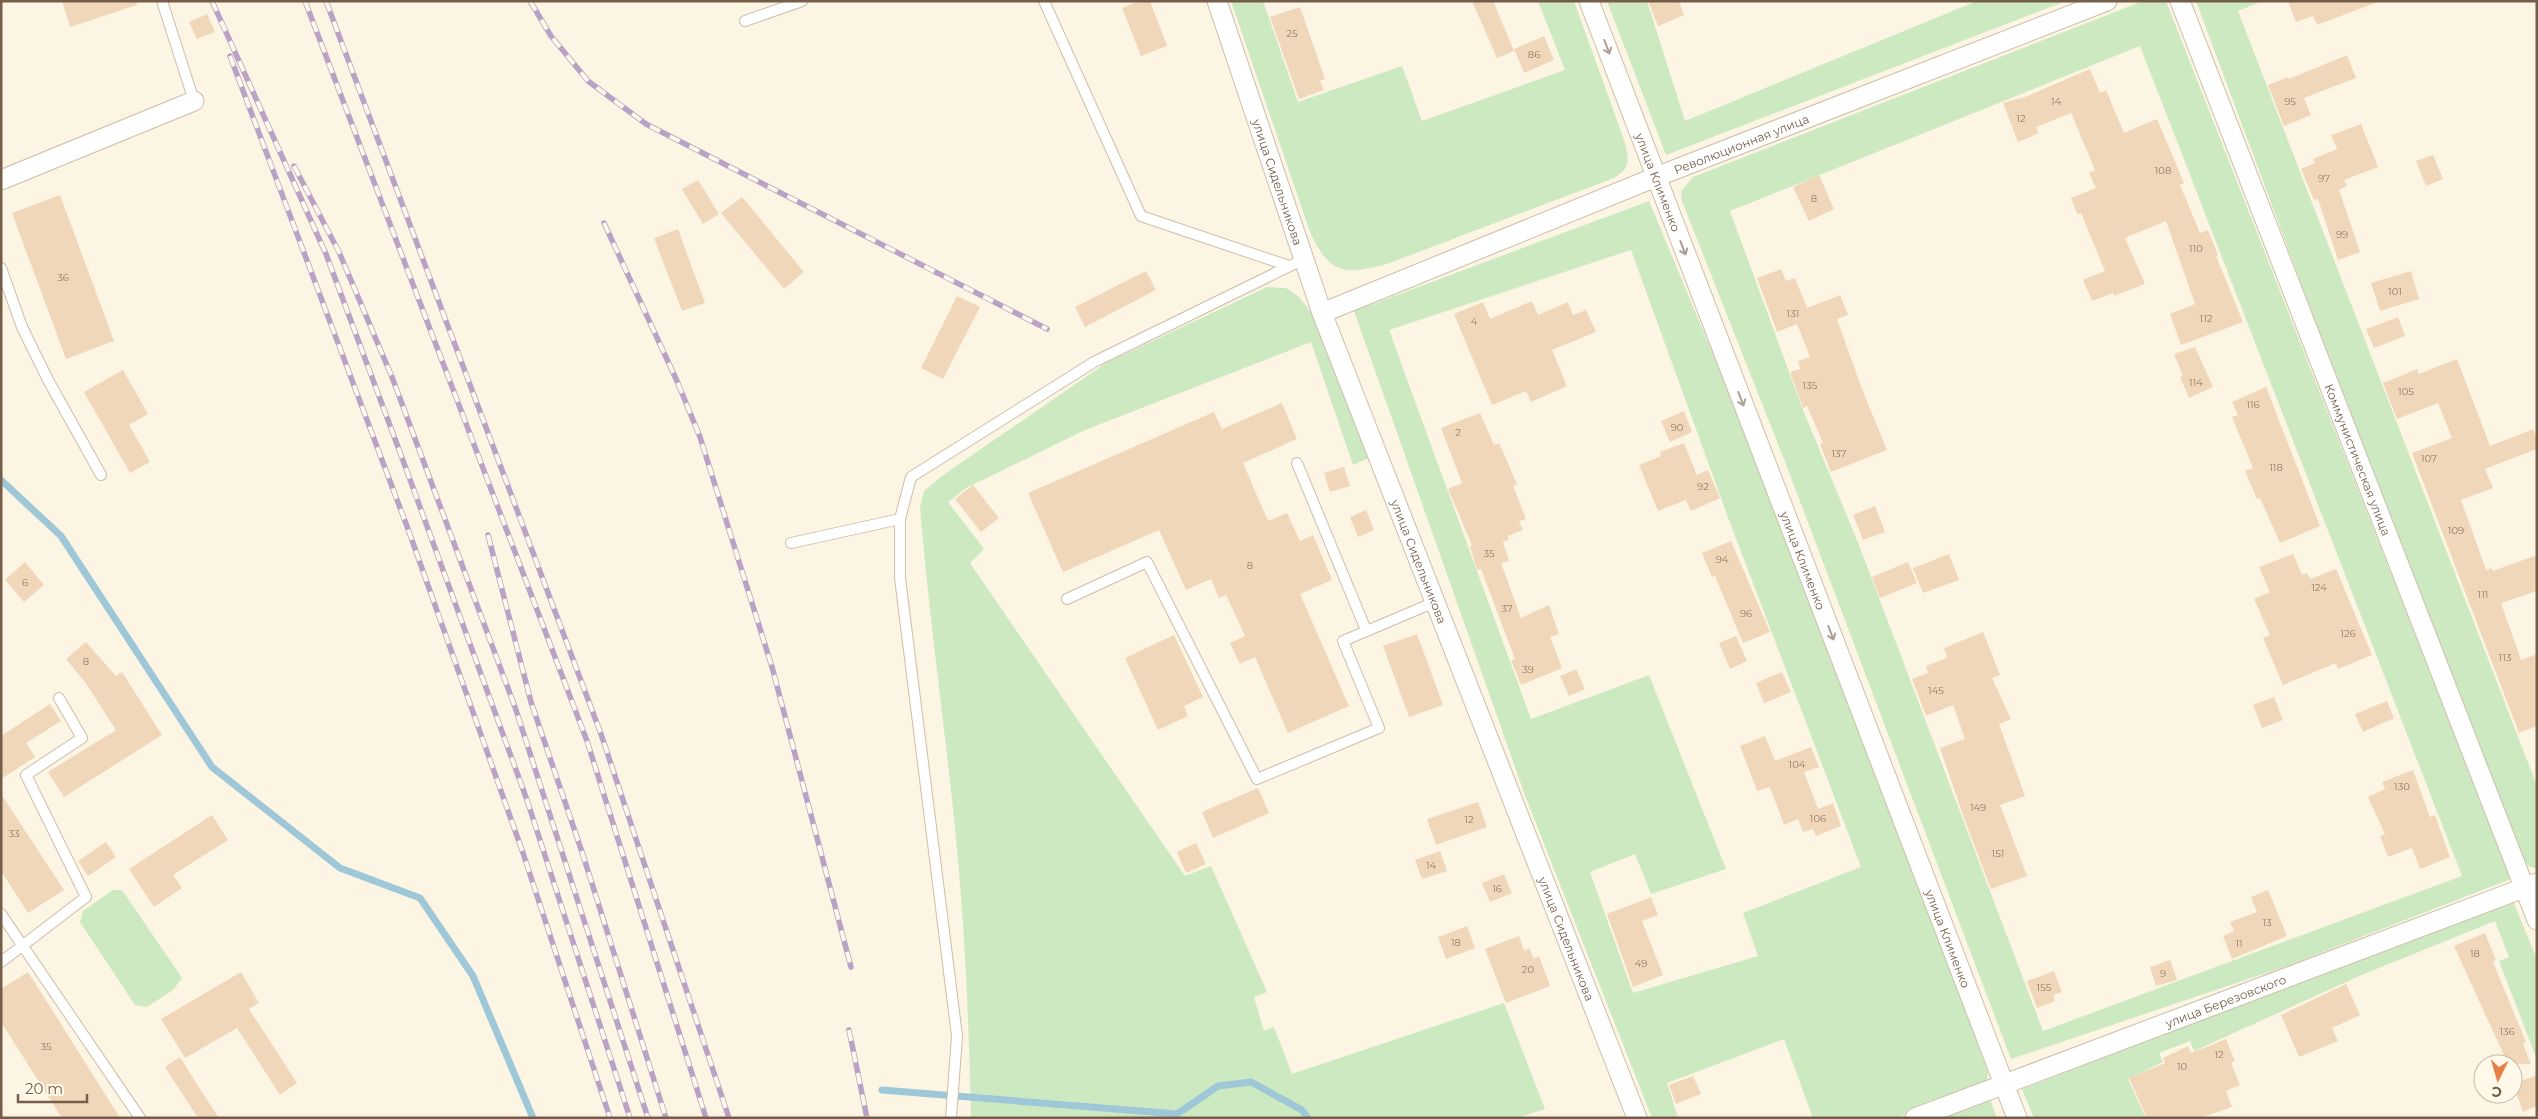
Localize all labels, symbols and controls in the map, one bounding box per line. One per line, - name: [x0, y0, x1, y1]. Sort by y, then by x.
- house number: 25: [1286, 27, 1298, 40]
- one-way arrow: [1603, 39, 1612, 54]
- house number: 86: [1528, 48, 1540, 61]
- house number: 14: [2051, 95, 2061, 108]
- house number: 95: [2284, 95, 2296, 108]
- street label: Революционная улица: [1671, 111, 1811, 177]
- house number: 12: [2016, 112, 2026, 125]
- street label: улица Сидельникова: [1249, 116, 1306, 247]
- street label: улица Клименко: [1632, 130, 1684, 234]
- house number: 108: [2155, 164, 2171, 177]
- house number: 97: [2318, 172, 2330, 185]
- house number: 8: [1811, 192, 1817, 205]
- house number: 99: [2336, 228, 2348, 241]
- one-way arrow: [1679, 240, 1688, 255]
- house number: 110: [2189, 242, 2203, 255]
- house number: 36: [57, 271, 69, 284]
- house number: 101: [2388, 285, 2402, 298]
- house number: 131: [1787, 307, 1799, 320]
- house number: 112: [2200, 312, 2213, 325]
- house number: 4: [1471, 315, 1478, 328]
- house number: 114: [2189, 376, 2203, 389]
- house number: 135: [1803, 379, 1818, 392]
- street label: Коммунистическая улица: [2322, 382, 2394, 538]
- house number: 105: [2398, 385, 2414, 398]
- one-way arrow: [1738, 392, 1747, 407]
- house number: 116: [2246, 398, 2260, 411]
- house number: 90: [1671, 421, 1684, 434]
- house number: 2: [1455, 426, 1461, 439]
- house number: 137: [1831, 447, 1847, 460]
- house number: 107: [2421, 452, 2437, 465]
- house number: 118: [2269, 461, 2283, 474]
- house number: 92: [1697, 480, 1709, 493]
- street label: улица Сидельникова: [1388, 496, 1450, 626]
- street label: улица Клименко: [1777, 508, 1829, 612]
- house number: 109: [2448, 524, 2464, 537]
- house number: 35: [1483, 547, 1495, 560]
- house number: 94: [1716, 553, 1729, 566]
- house number: 8: [1247, 559, 1253, 572]
- house number: 6: [22, 576, 28, 589]
- house number: 124: [2311, 581, 2327, 594]
- house number: 111: [2478, 588, 2488, 601]
- house number: 37: [1501, 602, 1513, 615]
- house number: 96: [1740, 607, 1752, 620]
- one-way arrow: [1827, 625, 1836, 640]
- house number: 126: [2340, 627, 2356, 640]
- house number: 113: [2499, 651, 2512, 664]
- house number: 8: [83, 655, 89, 668]
- house number: 39: [1522, 663, 1534, 676]
- house number: 145: [1928, 684, 1944, 697]
- house number: 104: [1789, 758, 1806, 771]
- house number: 130: [2394, 780, 2410, 793]
- house number: 149: [1970, 801, 1986, 814]
- house number: 106: [1810, 812, 1826, 825]
- house number: 12: [1464, 813, 1474, 826]
- house number: 33: [8, 827, 20, 840]
- house number: 151: [1992, 847, 2004, 860]
- house number: 14: [1426, 859, 1436, 872]
- street label: улица Сидельникова: [1535, 873, 1598, 1003]
- house number: 16: [1492, 882, 1502, 895]
- street label: улица Клименко: [1922, 886, 1974, 990]
- house number: 13: [2262, 916, 2272, 929]
- house number: 18: [1451, 936, 1461, 949]
- house number: 11: [2235, 937, 2243, 950]
- house number: 18: [2470, 947, 2480, 960]
- house number: 49: [1635, 957, 1647, 970]
- house number: 20: [1522, 963, 1535, 976]
- house number: 9: [2160, 967, 2166, 980]
- street label: улица Березовского: [2162, 971, 2288, 1031]
- house number: 155: [2037, 981, 2052, 994]
- house number: 136: [2499, 1025, 2515, 1038]
- house number: 35: [40, 1040, 52, 1053]
- house number: 12: [2214, 1048, 2224, 1061]
- north arrow: [2473, 1054, 2523, 1104]
- house number: 10: [2177, 1060, 2187, 1073]
- scale bar: [18, 1072, 86, 1104]
- text: 20 m: [25, 1079, 63, 1098]
- text: С: [2491, 1083, 2503, 1101]

